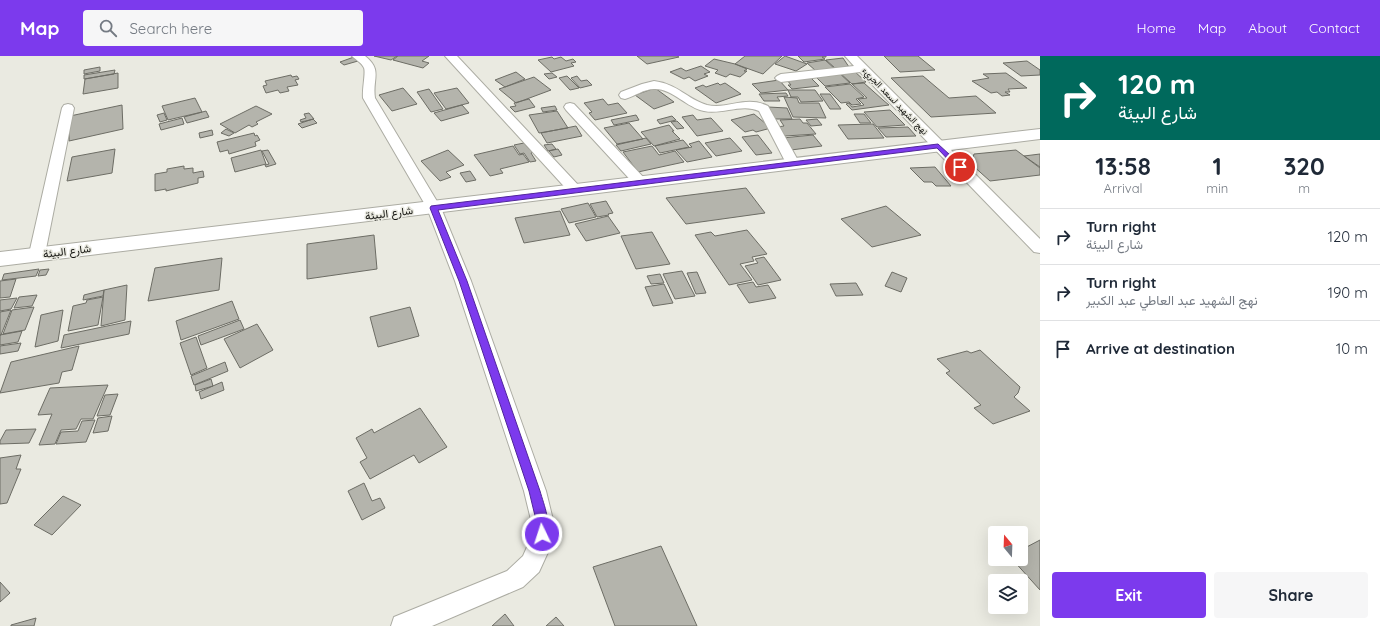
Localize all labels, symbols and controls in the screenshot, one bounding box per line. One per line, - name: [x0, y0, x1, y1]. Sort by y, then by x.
- search box: [83, 10, 363, 46]
- text: Map: [20, 16, 59, 40]
- icon: search: [97, 17, 119, 39]
- text: Search here: [129, 19, 212, 38]
- text: Home: [1137, 19, 1176, 37]
- text: Map: [1198, 19, 1226, 37]
- text: About: [1248, 19, 1287, 37]
- text: Contact: [1309, 19, 1360, 37]
- street label: نهج الشهيد لسعد الجريء: [859, 65, 931, 138]
- text: 120 m: [1118, 66, 1196, 101]
- icon: right: [1052, 72, 1104, 124]
- text: شارع البيئة: [1118, 101, 1197, 124]
- pin: [943, 150, 977, 184]
- text: 13:58: [1095, 151, 1151, 181]
- text: 1: [1213, 151, 1222, 181]
- text: 320: [1283, 151, 1325, 181]
- icon: arrive: [949, 156, 971, 178]
- text: Arrival: [1104, 180, 1143, 196]
- text: min: [1206, 180, 1228, 196]
- text: m: [1298, 180, 1310, 196]
- street label: شارع البيئة: [364, 203, 414, 224]
- text: Turn right: [1086, 217, 1157, 236]
- icon: right: [1052, 226, 1074, 248]
- text: 120 m: [1327, 227, 1368, 246]
- text: شارع البيئة: [1086, 236, 1143, 252]
- street label: شارع البيئة: [42, 241, 92, 262]
- text: Turn right: [1086, 273, 1157, 292]
- icon: right: [1052, 282, 1074, 304]
- text: 190 m: [1327, 283, 1368, 302]
- text: نهج الشهيد عبد العاطي عبد الكبير: [1086, 292, 1258, 308]
- icon: arrive: [1052, 338, 1074, 360]
- text: Arrive at destination: [1086, 339, 1235, 358]
- text: 10 m: [1336, 339, 1368, 358]
- position arrow: [521, 513, 563, 555]
- north arrow: [988, 526, 1028, 566]
- map controls: [988, 526, 1028, 614]
- button: Exit: [1052, 572, 1206, 618]
- button: Share: [1214, 572, 1368, 618]
- button: layers: [988, 574, 1028, 614]

